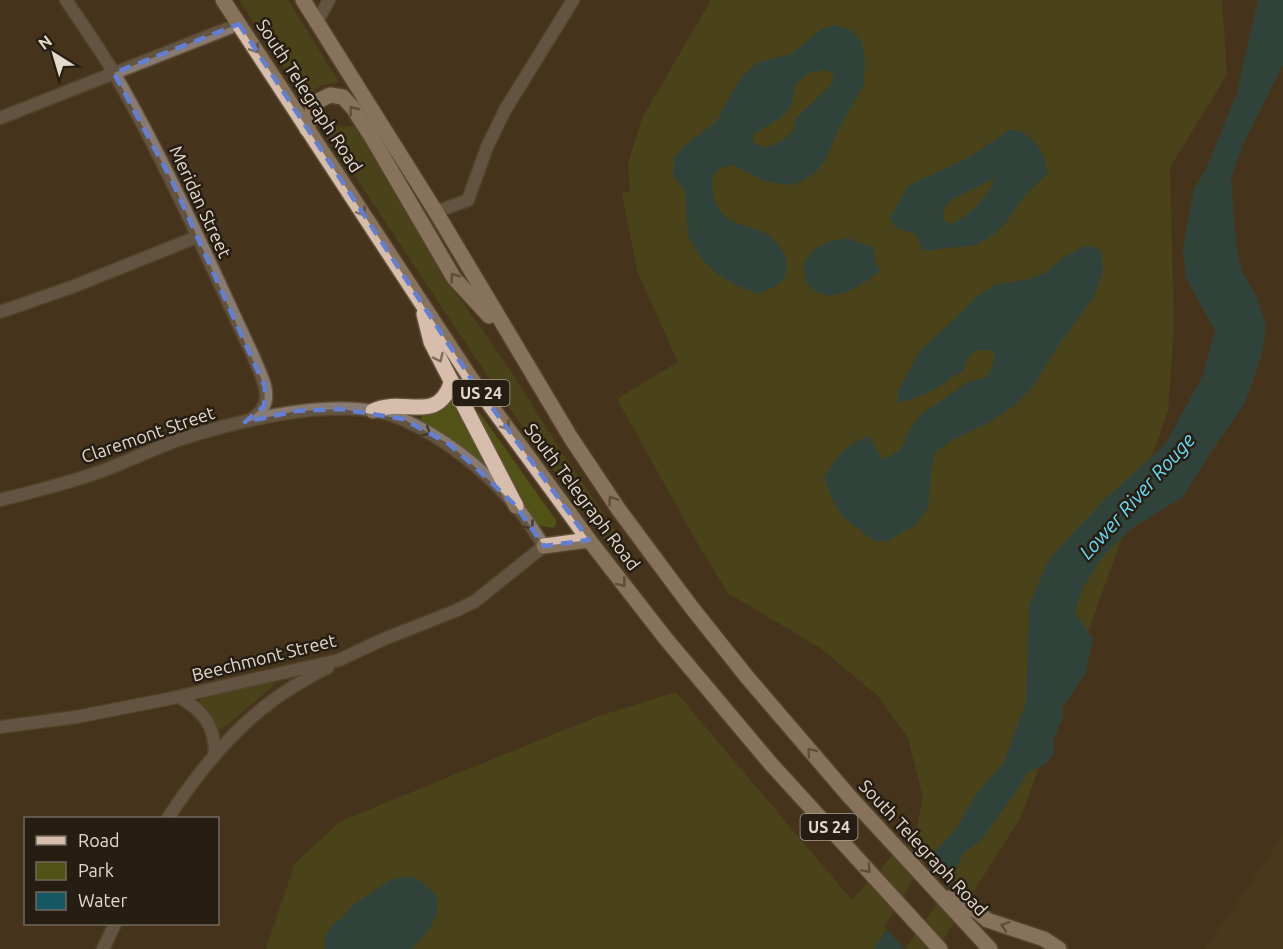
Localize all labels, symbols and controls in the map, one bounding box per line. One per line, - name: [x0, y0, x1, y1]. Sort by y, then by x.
- street label: South Telegraph Road: [253, 15, 367, 176]
- north arrow: [24, 24, 84, 84]
- text: N: [35, 31, 55, 53]
- one-way arrow: [248, 42, 259, 53]
- one-way arrow: [350, 106, 361, 117]
- street label: Meridan Street: [166, 142, 236, 261]
- one-way arrow: [355, 205, 366, 216]
- one-way arrow: [450, 272, 461, 283]
- one-way arrow: [432, 352, 443, 362]
- road number: US 24: [452, 380, 510, 406]
- street label: Claremont Street: [78, 402, 217, 466]
- street label: South Telegraph Road: [521, 419, 644, 574]
- one-way arrow: [498, 420, 509, 431]
- one-way arrow: [421, 425, 431, 436]
- water label: Lower River Rouge: [1074, 428, 1199, 563]
- one-way arrow: [608, 496, 620, 506]
- one-way arrow: [523, 520, 534, 531]
- one-way arrow: [615, 576, 626, 587]
- street label: Beechmont Street: [190, 629, 338, 685]
- one-way arrow: [807, 748, 818, 759]
- street label: South Telegraph Road: [856, 775, 992, 919]
- road number: US 24: [800, 814, 858, 840]
- legend: [24, 817, 219, 925]
- text: Road: [78, 830, 120, 850]
- text: Park: [78, 860, 114, 880]
- one-way arrow: [860, 862, 871, 872]
- text: Water: [78, 890, 128, 910]
- one-way arrow: [1001, 921, 1011, 934]

